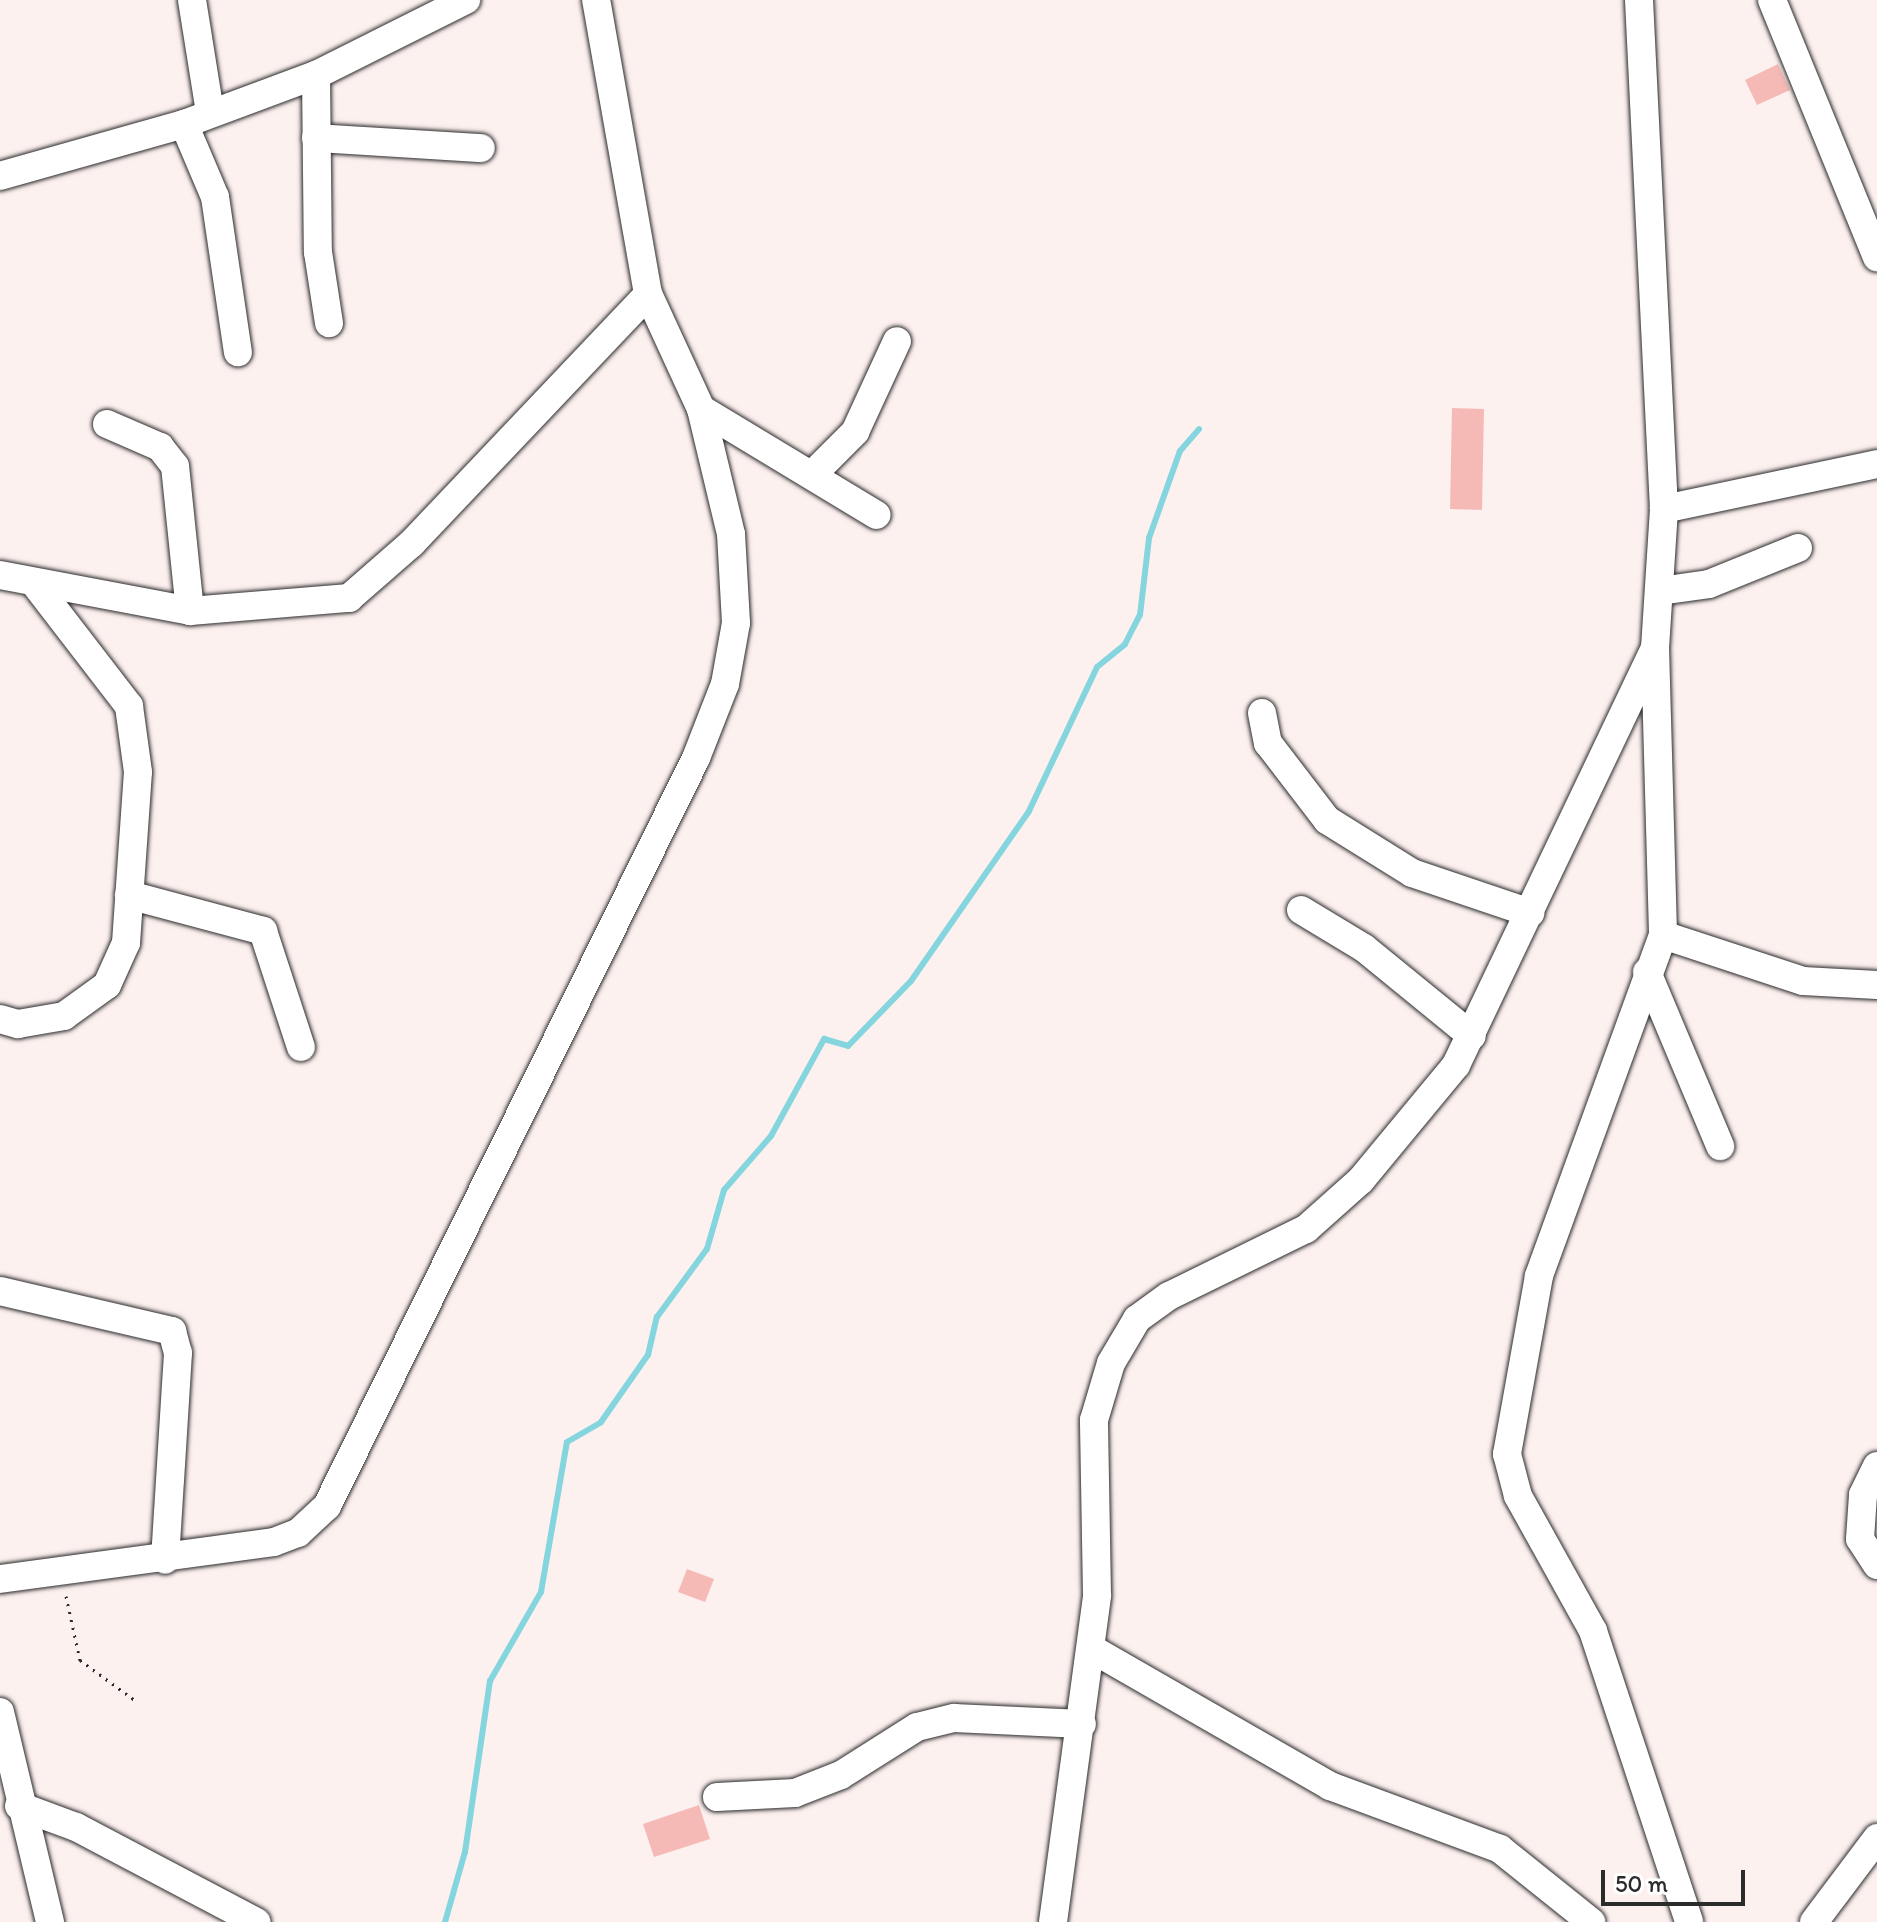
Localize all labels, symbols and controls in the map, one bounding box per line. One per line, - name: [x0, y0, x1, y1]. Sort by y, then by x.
- scale bar: [1605, 1854, 1749, 1904]
- text: 50 m: [1615, 1869, 1668, 1898]

